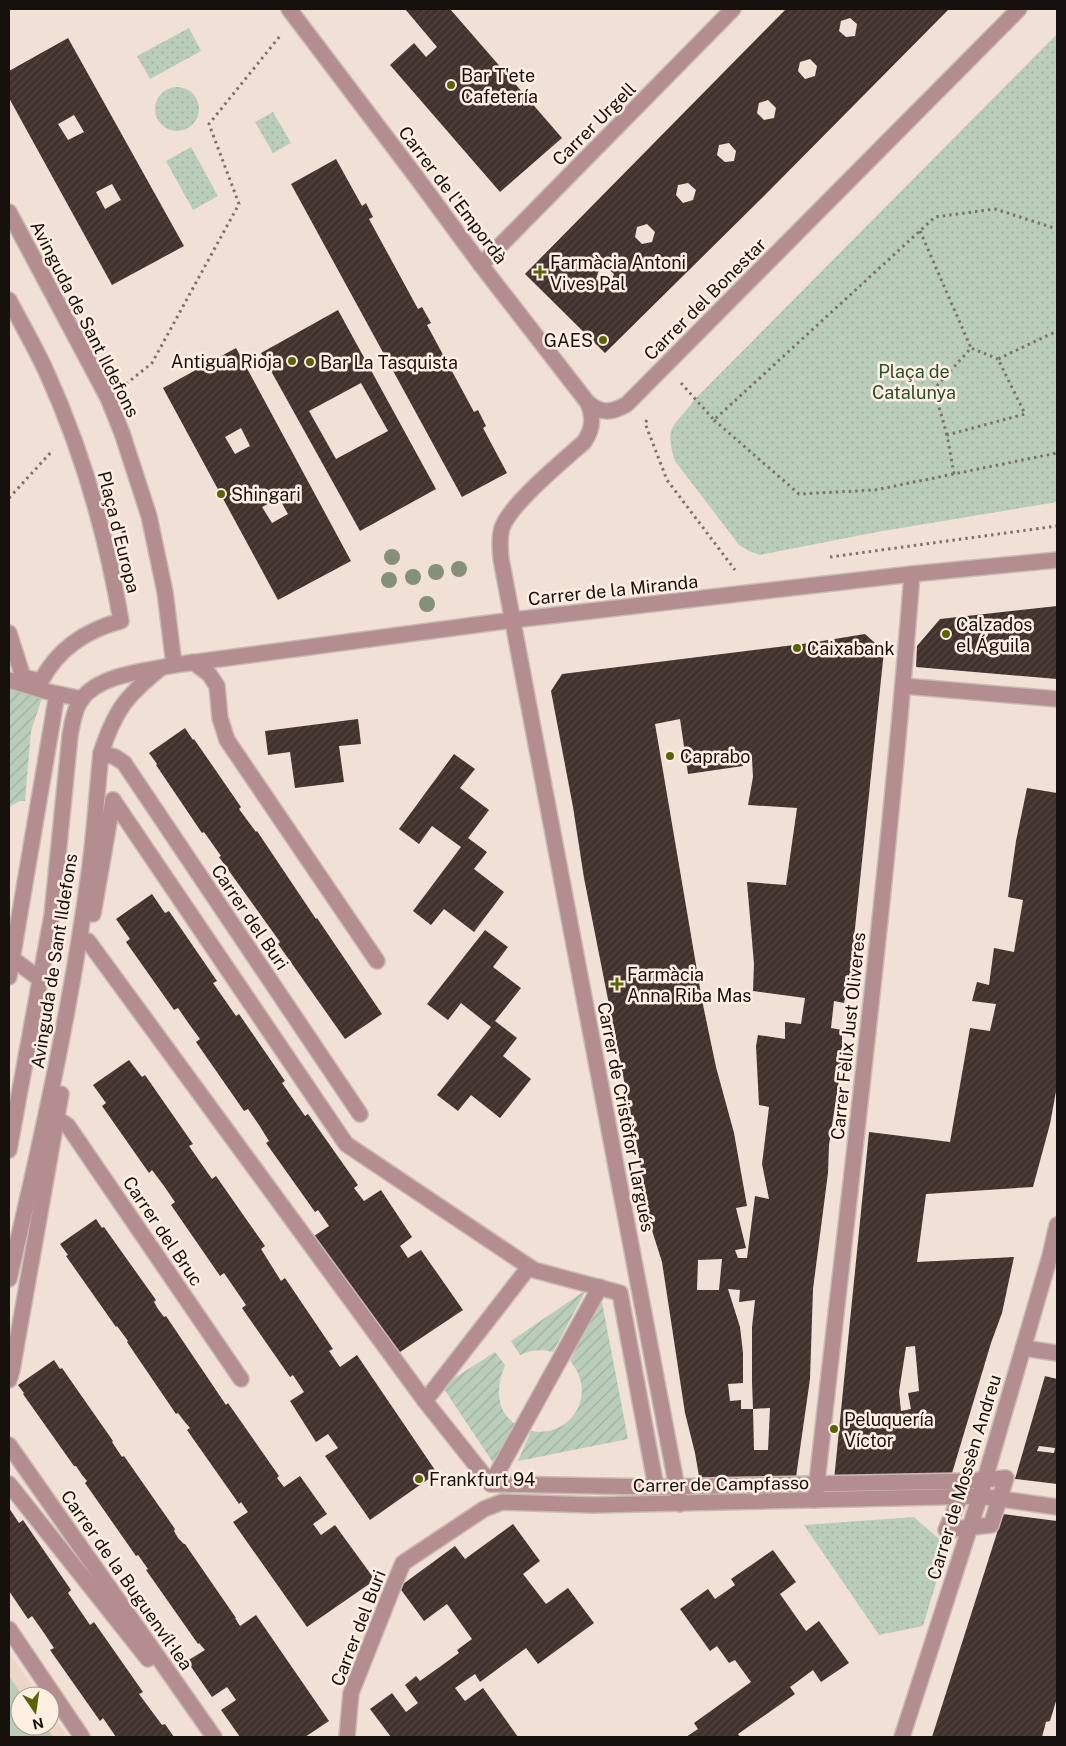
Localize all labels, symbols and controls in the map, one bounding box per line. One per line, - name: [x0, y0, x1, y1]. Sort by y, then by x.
- place label: Bar T'ete Cafetería: [461, 65, 538, 107]
- street label: Carrer Urgell: [548, 78, 640, 170]
- marker: Bar T'ete Cafetería: [445, 79, 457, 91]
- street label: Carrer de l'Empordà: [394, 122, 512, 268]
- street label: Avinguda de Sant Ildefons: [26, 217, 144, 421]
- street label: Carrer del Bonestar: [640, 234, 770, 364]
- place label: Farmàcia Antoni Vives Pal: [550, 252, 686, 294]
- marker: Farmàcia Antoni Vives Pal: [534, 266, 546, 278]
- place label: GAES: [544, 330, 593, 351]
- marker: GAES: [597, 334, 609, 346]
- place label: Antigua Rioja: [171, 351, 282, 372]
- place label: Bar La Tasquista: [320, 352, 458, 373]
- marker: Antigua Rioja: [286, 355, 298, 367]
- marker: Bar La Tasquista: [304, 356, 316, 368]
- park label: Plaça de Catalunya: [872, 361, 956, 403]
- street label: Plaça d'Europa: [94, 469, 144, 595]
- place label: Shingari: [231, 484, 301, 505]
- marker: Shingari: [215, 488, 227, 500]
- street label: Carrer de la Miranda: [527, 571, 699, 609]
- place label: Calzados el Águila: [956, 614, 1032, 656]
- marker: Calzados el Águila: [940, 628, 952, 640]
- place label: Caixabank: [807, 638, 895, 659]
- marker: Caixabank: [791, 642, 803, 654]
- place label: Caprabo: [680, 746, 751, 767]
- marker: Caprabo: [664, 750, 676, 762]
- street label: Avinguda de Sant Ildefons: [27, 852, 81, 1070]
- street label: Carrer del Buri: [207, 860, 293, 974]
- street label: Carrer Fèlix Just Oliveres: [827, 931, 869, 1141]
- place label: Farmàcia Anna Riba Mas: [627, 964, 751, 1006]
- marker: Farmàcia Anna Riba Mas: [611, 978, 623, 990]
- street label: Carrer de Cristòfor Llargués: [593, 1000, 659, 1234]
- street label: Carrer del Bruc: [119, 1172, 207, 1290]
- street label: Carrer de Mossèn Andreu: [923, 1372, 1005, 1582]
- place label: Peluquería Víctor: [844, 1409, 934, 1451]
- marker: Peluquería Víctor: [828, 1423, 840, 1435]
- place label: Frankfurt 94: [429, 1469, 535, 1490]
- street label: Carrer de Campfasso: [633, 1472, 809, 1496]
- marker: Frankfurt 94: [413, 1473, 425, 1485]
- street label: Carrer de la Buguenvíl·lea: [57, 1486, 197, 1674]
- street label: Carrer del Buri: [326, 1567, 390, 1689]
- north arrow: [10, 1686, 60, 1736]
- text: N: [31, 1715, 45, 1733]

